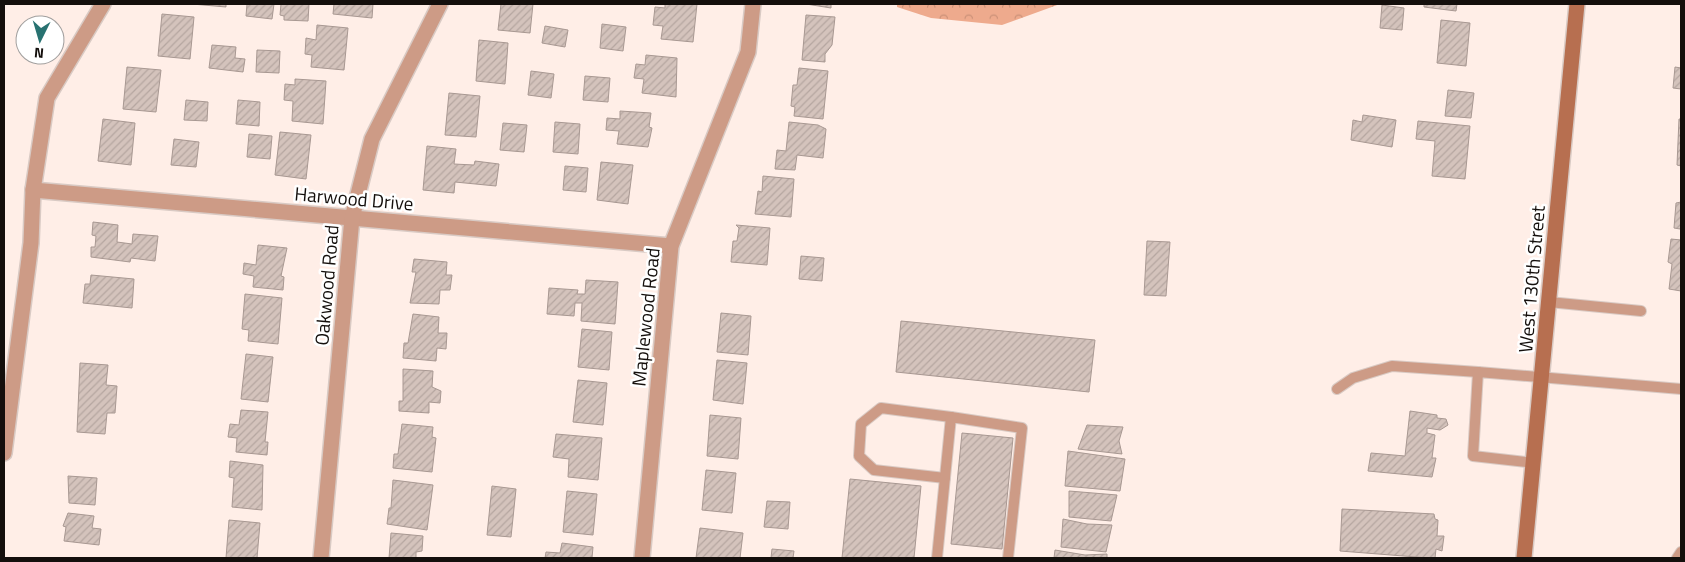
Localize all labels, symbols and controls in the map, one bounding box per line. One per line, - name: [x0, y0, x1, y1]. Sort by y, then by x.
- north arrow: [15, 15, 65, 65]
- text: N: [33, 43, 45, 64]
- street label: Harwood Drive: [293, 178, 415, 218]
- street label: West 130th Street: [1510, 204, 1552, 354]
- street label: Oakwood Road: [306, 223, 346, 347]
- street label: Maplewood Road: [623, 246, 667, 388]

